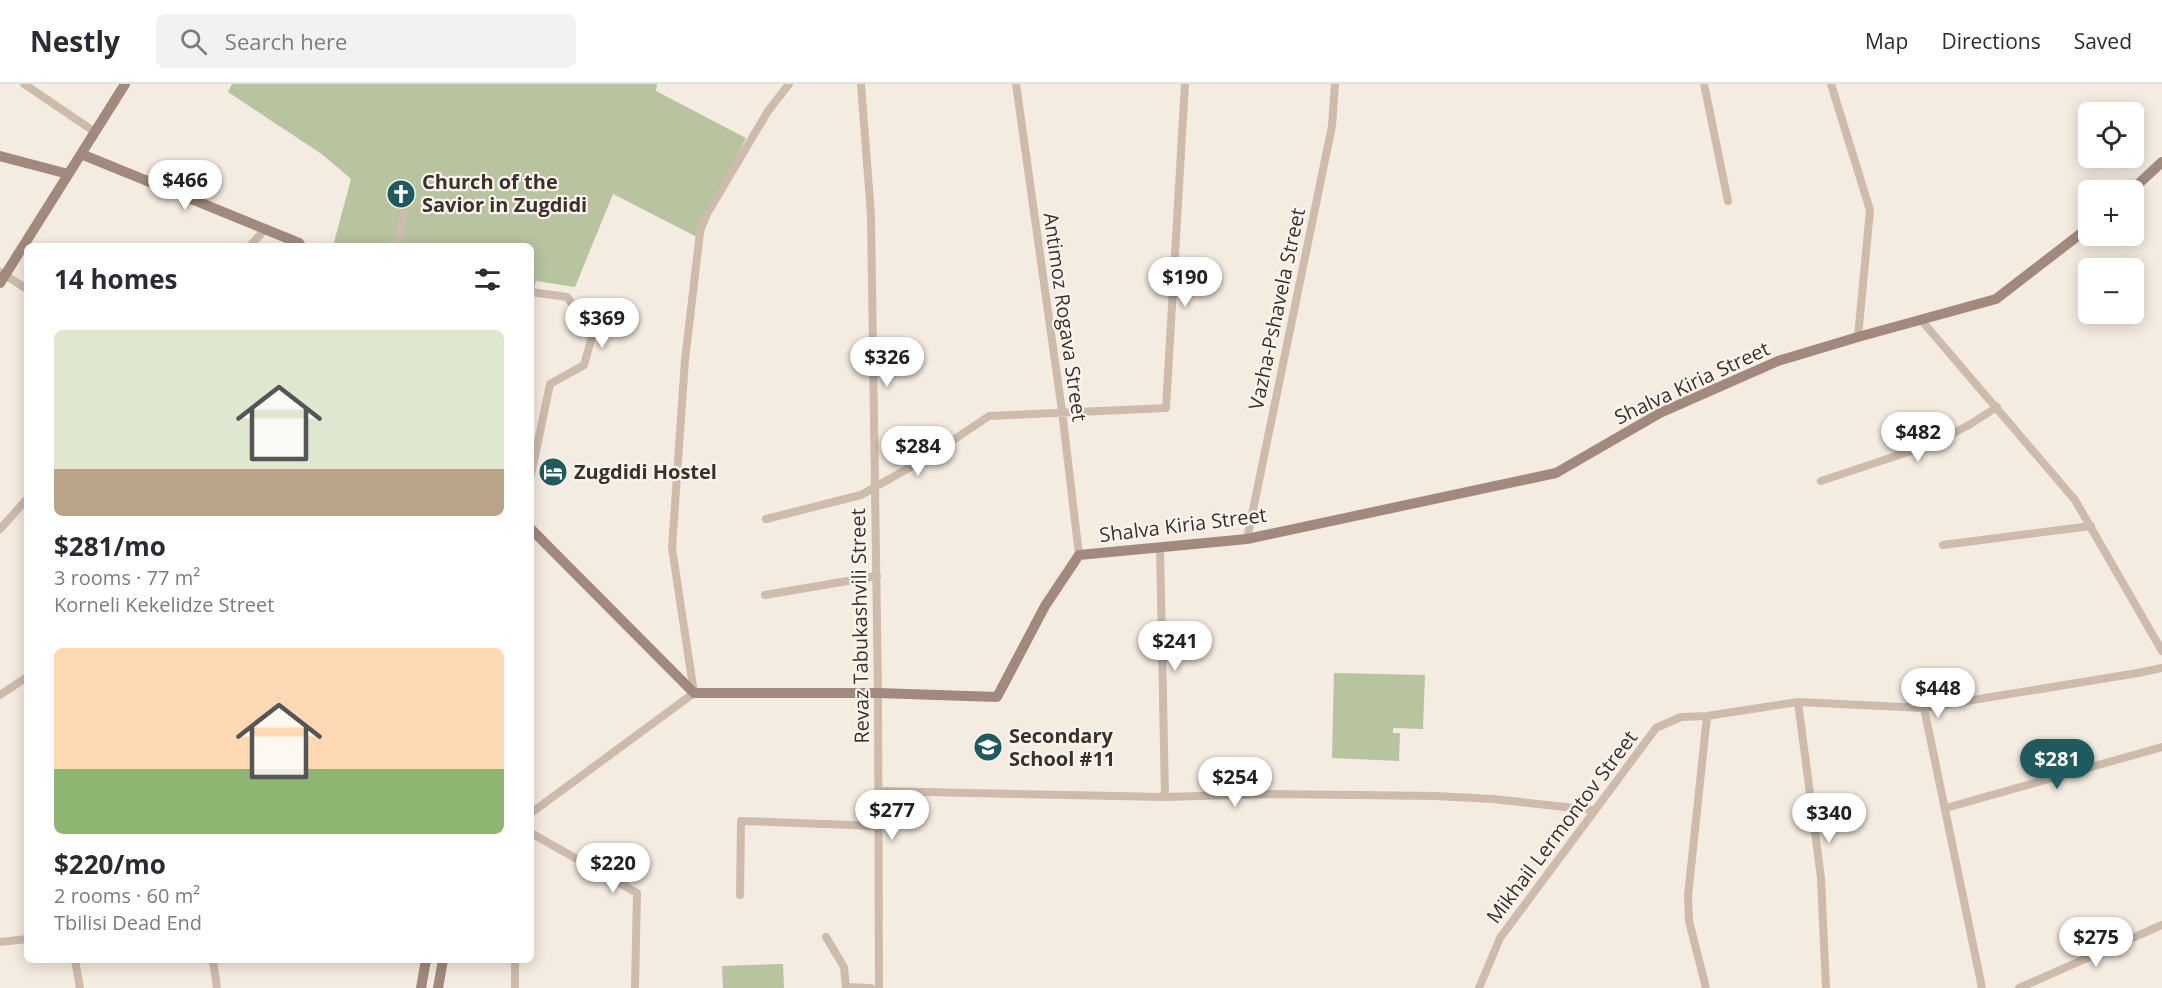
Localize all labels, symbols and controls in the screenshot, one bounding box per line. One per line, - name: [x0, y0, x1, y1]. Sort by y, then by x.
- search box: [156, 14, 576, 68]
- text: Nestly: [30, 22, 120, 60]
- icon: search: [177, 25, 210, 58]
- text: Search here: [225, 26, 347, 56]
- text: Map: [1865, 27, 1908, 55]
- text: Directions: [1941, 27, 2041, 55]
- text: Saved: [2074, 27, 2132, 55]
- map controls: [2078, 102, 2144, 324]
- button: locate: [2078, 102, 2144, 168]
- pin: $466: [149, 160, 221, 211]
- text: $466: [162, 166, 208, 193]
- place label: Church of the Savior in Zugdidi: [422, 168, 587, 218]
- church icon: Church of the Savior in Zugdidi: [385, 178, 417, 210]
- button: +: [2078, 180, 2144, 246]
- street label: Vazha-Pshavela Street: [1242, 206, 1311, 412]
- street label: Antimoz Rogava Street: [1037, 211, 1094, 423]
- pin: $190: [1149, 257, 1221, 308]
- button: −: [2078, 258, 2144, 324]
- text: 14 homes: [54, 261, 178, 297]
- icon: filters: [471, 263, 504, 296]
- text: $190: [1162, 263, 1208, 290]
- pin: $369: [566, 298, 638, 349]
- text: $369: [579, 304, 625, 331]
- street label: Shalva Kiria Street: [1610, 335, 1774, 430]
- pin: $326: [851, 337, 923, 388]
- text: $326: [864, 343, 910, 370]
- icon: home: [225, 369, 333, 477]
- pin: $482: [1882, 412, 1954, 463]
- text: $482: [1895, 418, 1941, 445]
- pin: $284: [882, 426, 954, 477]
- text: $284: [895, 432, 941, 459]
- hotel icon: Zugdidi Hostel: [537, 456, 569, 488]
- place label: Zugdidi Hostel: [574, 458, 717, 485]
- street label: Shalva Kiria Street: [1098, 501, 1268, 548]
- street label: Revaz Tabukashvili Street: [844, 508, 875, 744]
- text: $281/mo: [54, 528, 166, 564]
- text: 3 rooms · 77 m²: [54, 564, 200, 591]
- text: Korneli Kekelidze Street: [54, 591, 274, 618]
- pin: $241: [1139, 621, 1211, 672]
- text: $241: [1152, 627, 1198, 654]
- pin: $448: [1902, 668, 1974, 719]
- text: $448: [1915, 674, 1961, 701]
- icon: home: [225, 687, 333, 795]
- place label: Secondary School #11: [1009, 722, 1115, 772]
- street label: Mikhail Lermontov Street: [1480, 725, 1643, 929]
- school or university icon: Secondary School #11: [972, 731, 1004, 763]
- pin: $281: [2021, 739, 2093, 790]
- text: $281: [2034, 745, 2080, 772]
- pin: $254: [1199, 757, 1271, 808]
- text: $254: [1212, 763, 1258, 790]
- pin: $277: [856, 790, 928, 841]
- pin: $340: [1793, 793, 1865, 844]
- text: $277: [869, 796, 915, 823]
- text: $340: [1806, 799, 1852, 826]
- pin: $220: [577, 843, 649, 894]
- text: $220/mo: [54, 846, 166, 882]
- text: $220: [590, 849, 636, 876]
- text: 2 rooms · 60 m²: [54, 882, 200, 909]
- text: Tbilisi Dead End: [54, 909, 202, 936]
- pin: $275: [2060, 917, 2132, 968]
- text: $275: [2073, 923, 2119, 950]

